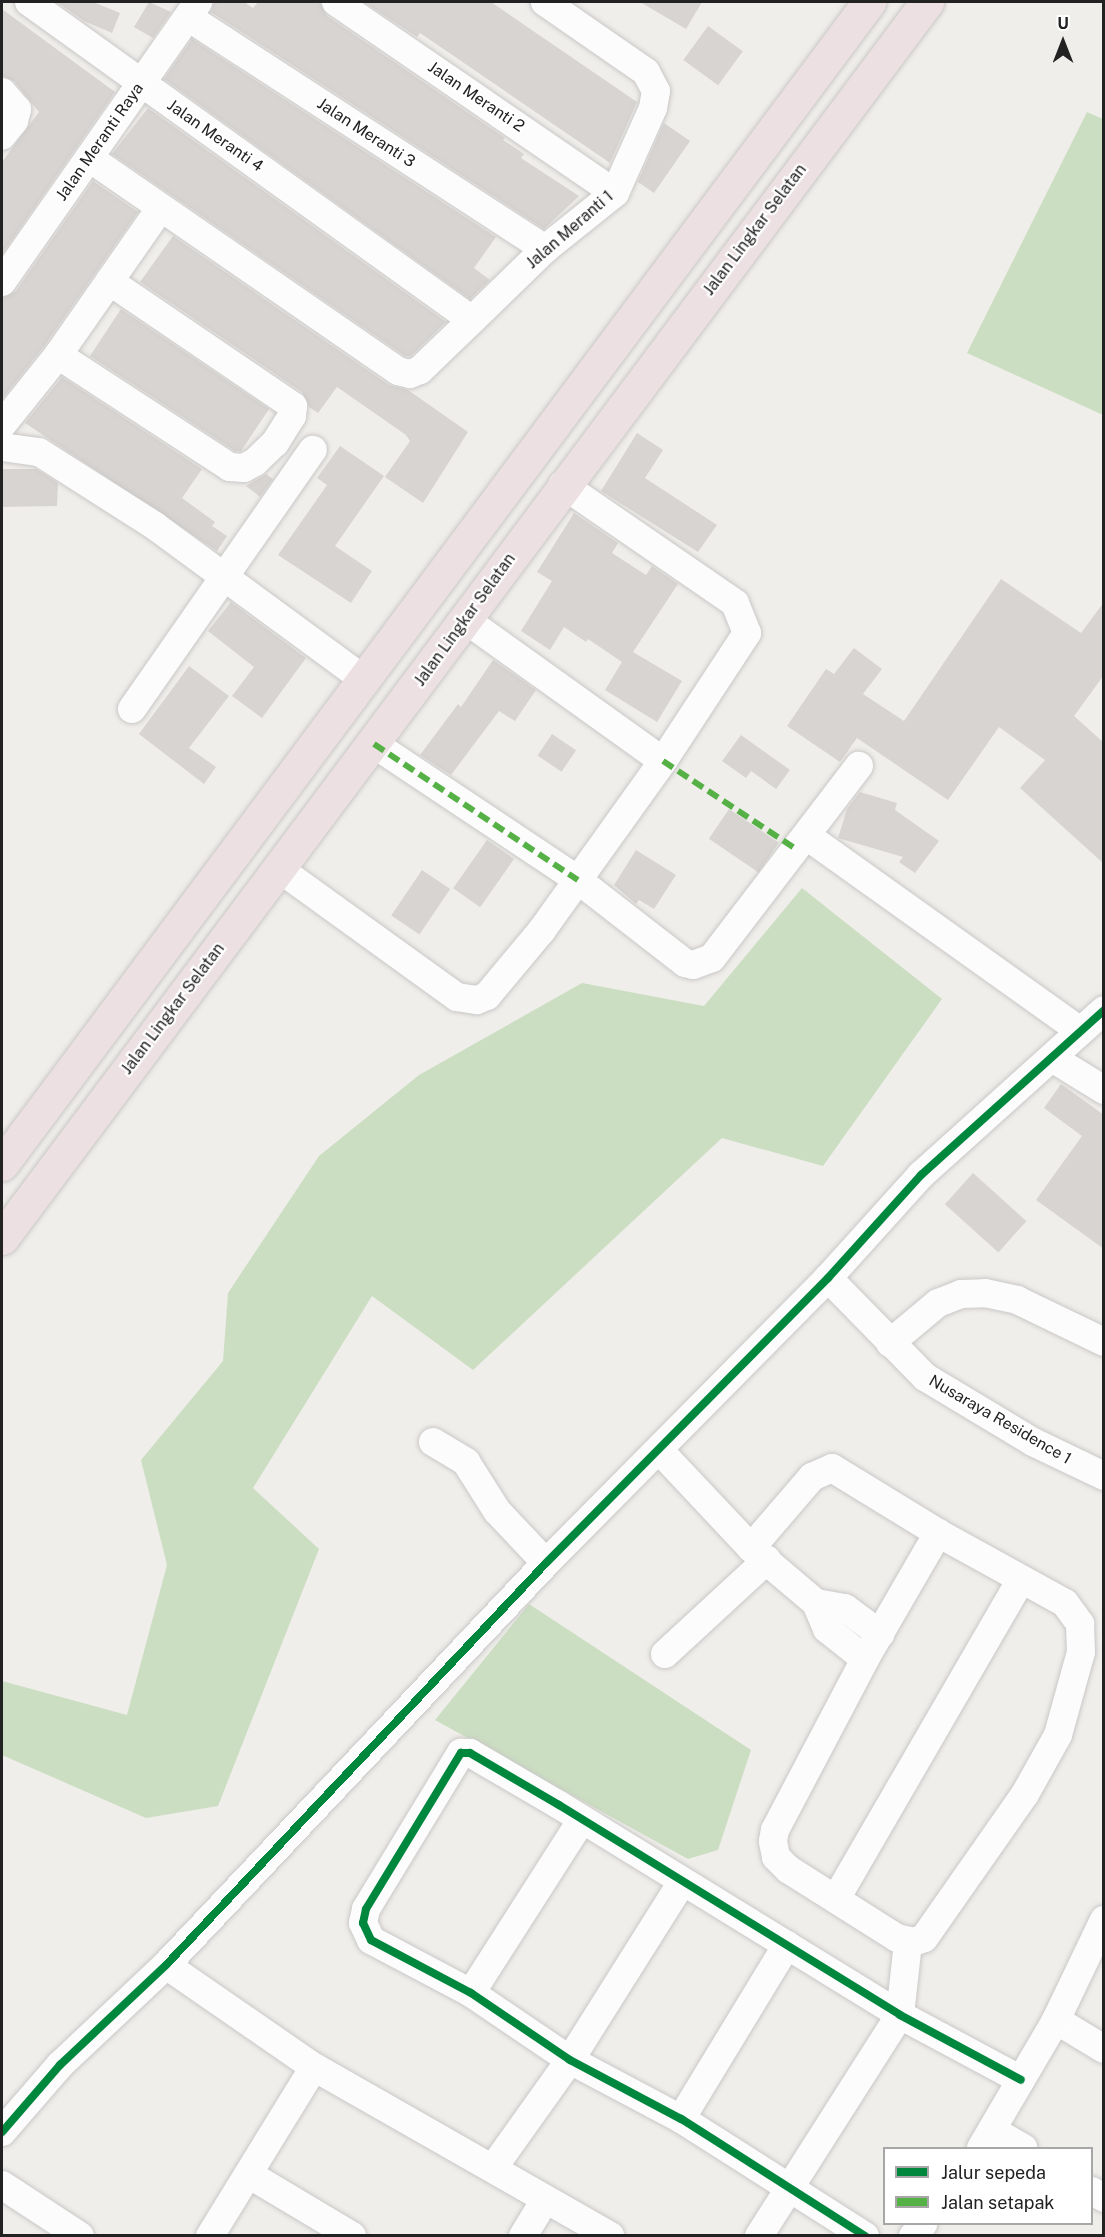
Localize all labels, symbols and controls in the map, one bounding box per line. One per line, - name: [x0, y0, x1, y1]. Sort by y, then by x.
- north arrow: [1033, 12, 1093, 72]
- text: U: [1057, 14, 1069, 33]
- street label: Jalan Meranti 2: [424, 58, 528, 136]
- street label: Jalan Meranti Raya: [52, 79, 148, 205]
- street label: Jalan Meranti 3: [313, 94, 419, 172]
- street label: Jalan Meranti 4: [163, 96, 267, 176]
- street label: Jalan Lingkar Selatan: [699, 161, 811, 299]
- street label: Jalan Meranti 1: [522, 187, 618, 273]
- street label: Jalan Lingkar Selatan: [410, 550, 520, 690]
- street label: Jalan Lingkar Selatan: [117, 940, 229, 1078]
- street label: Nusaraya Residence 1: [925, 1371, 1075, 1469]
- legend: [883, 2147, 1093, 2225]
- text: Jalur sepeda: [941, 2162, 1046, 2183]
- text: Jalan setapak: [941, 2192, 1054, 2213]

